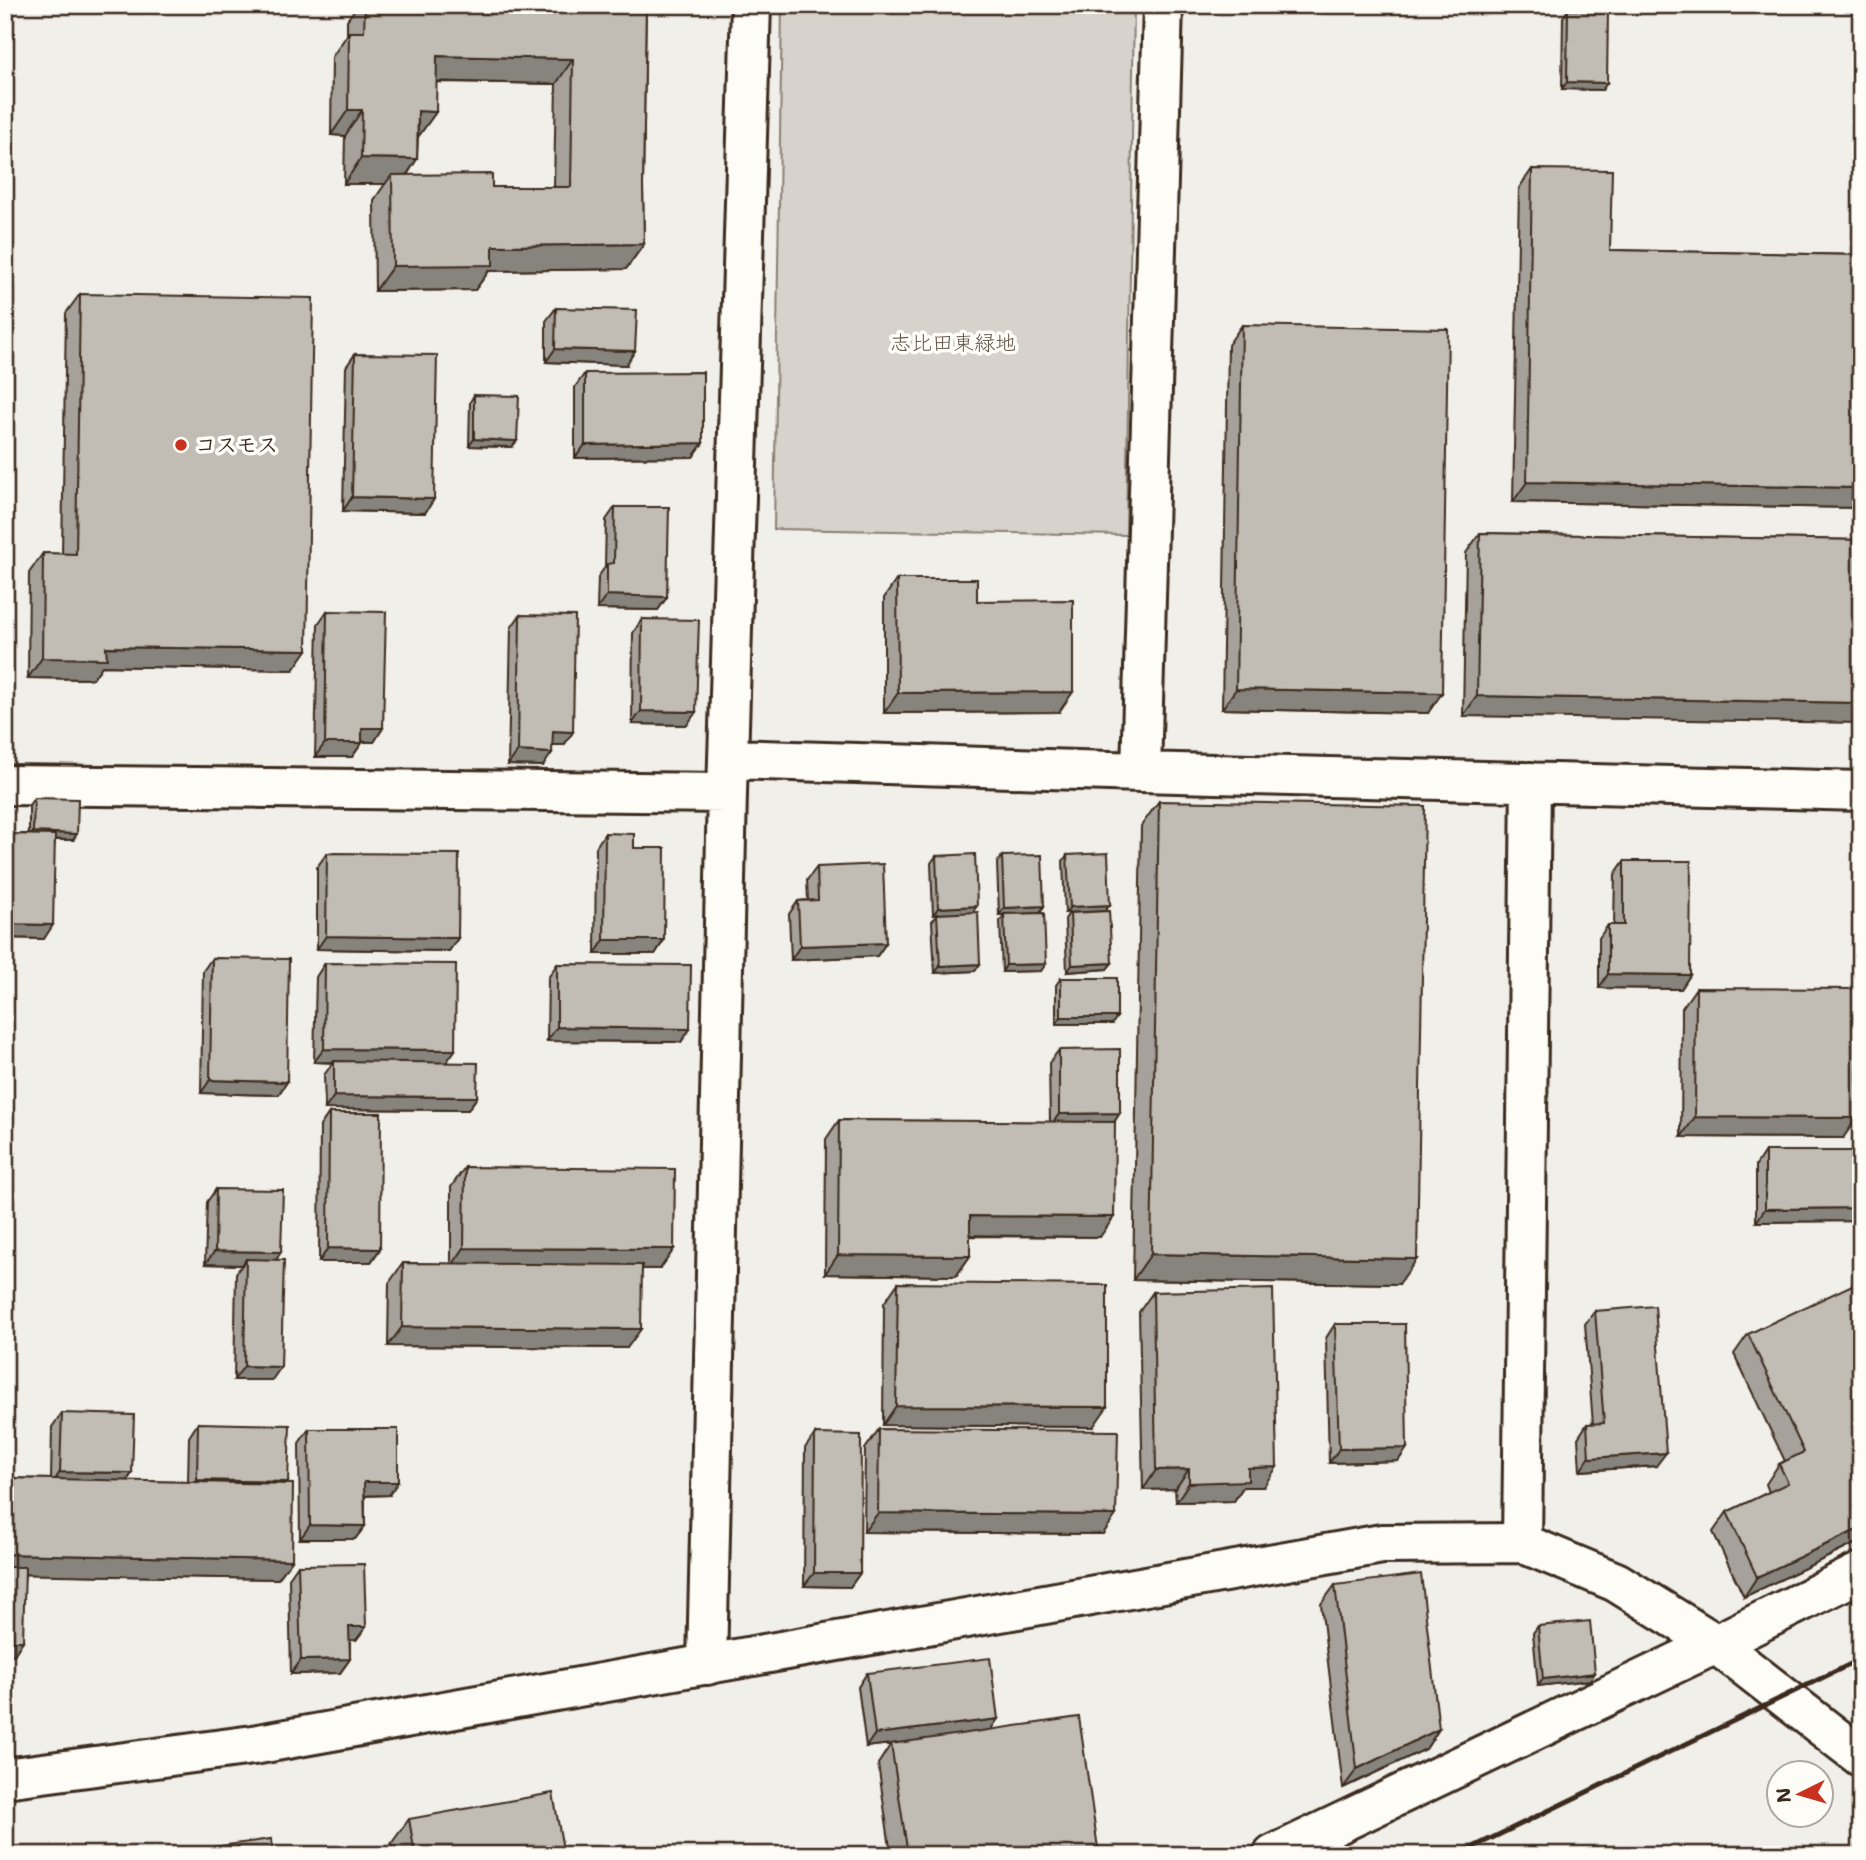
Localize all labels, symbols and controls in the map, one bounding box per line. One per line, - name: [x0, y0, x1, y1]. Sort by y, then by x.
- park label: 志比田東緑地: [890, 329, 1016, 357]
- place label: コスモス: [195, 431, 278, 459]
- marker: コスモス: [173, 437, 189, 453]
- north arrow: [1764, 1758, 1834, 1828]
- text: N: [1770, 1787, 1797, 1804]

